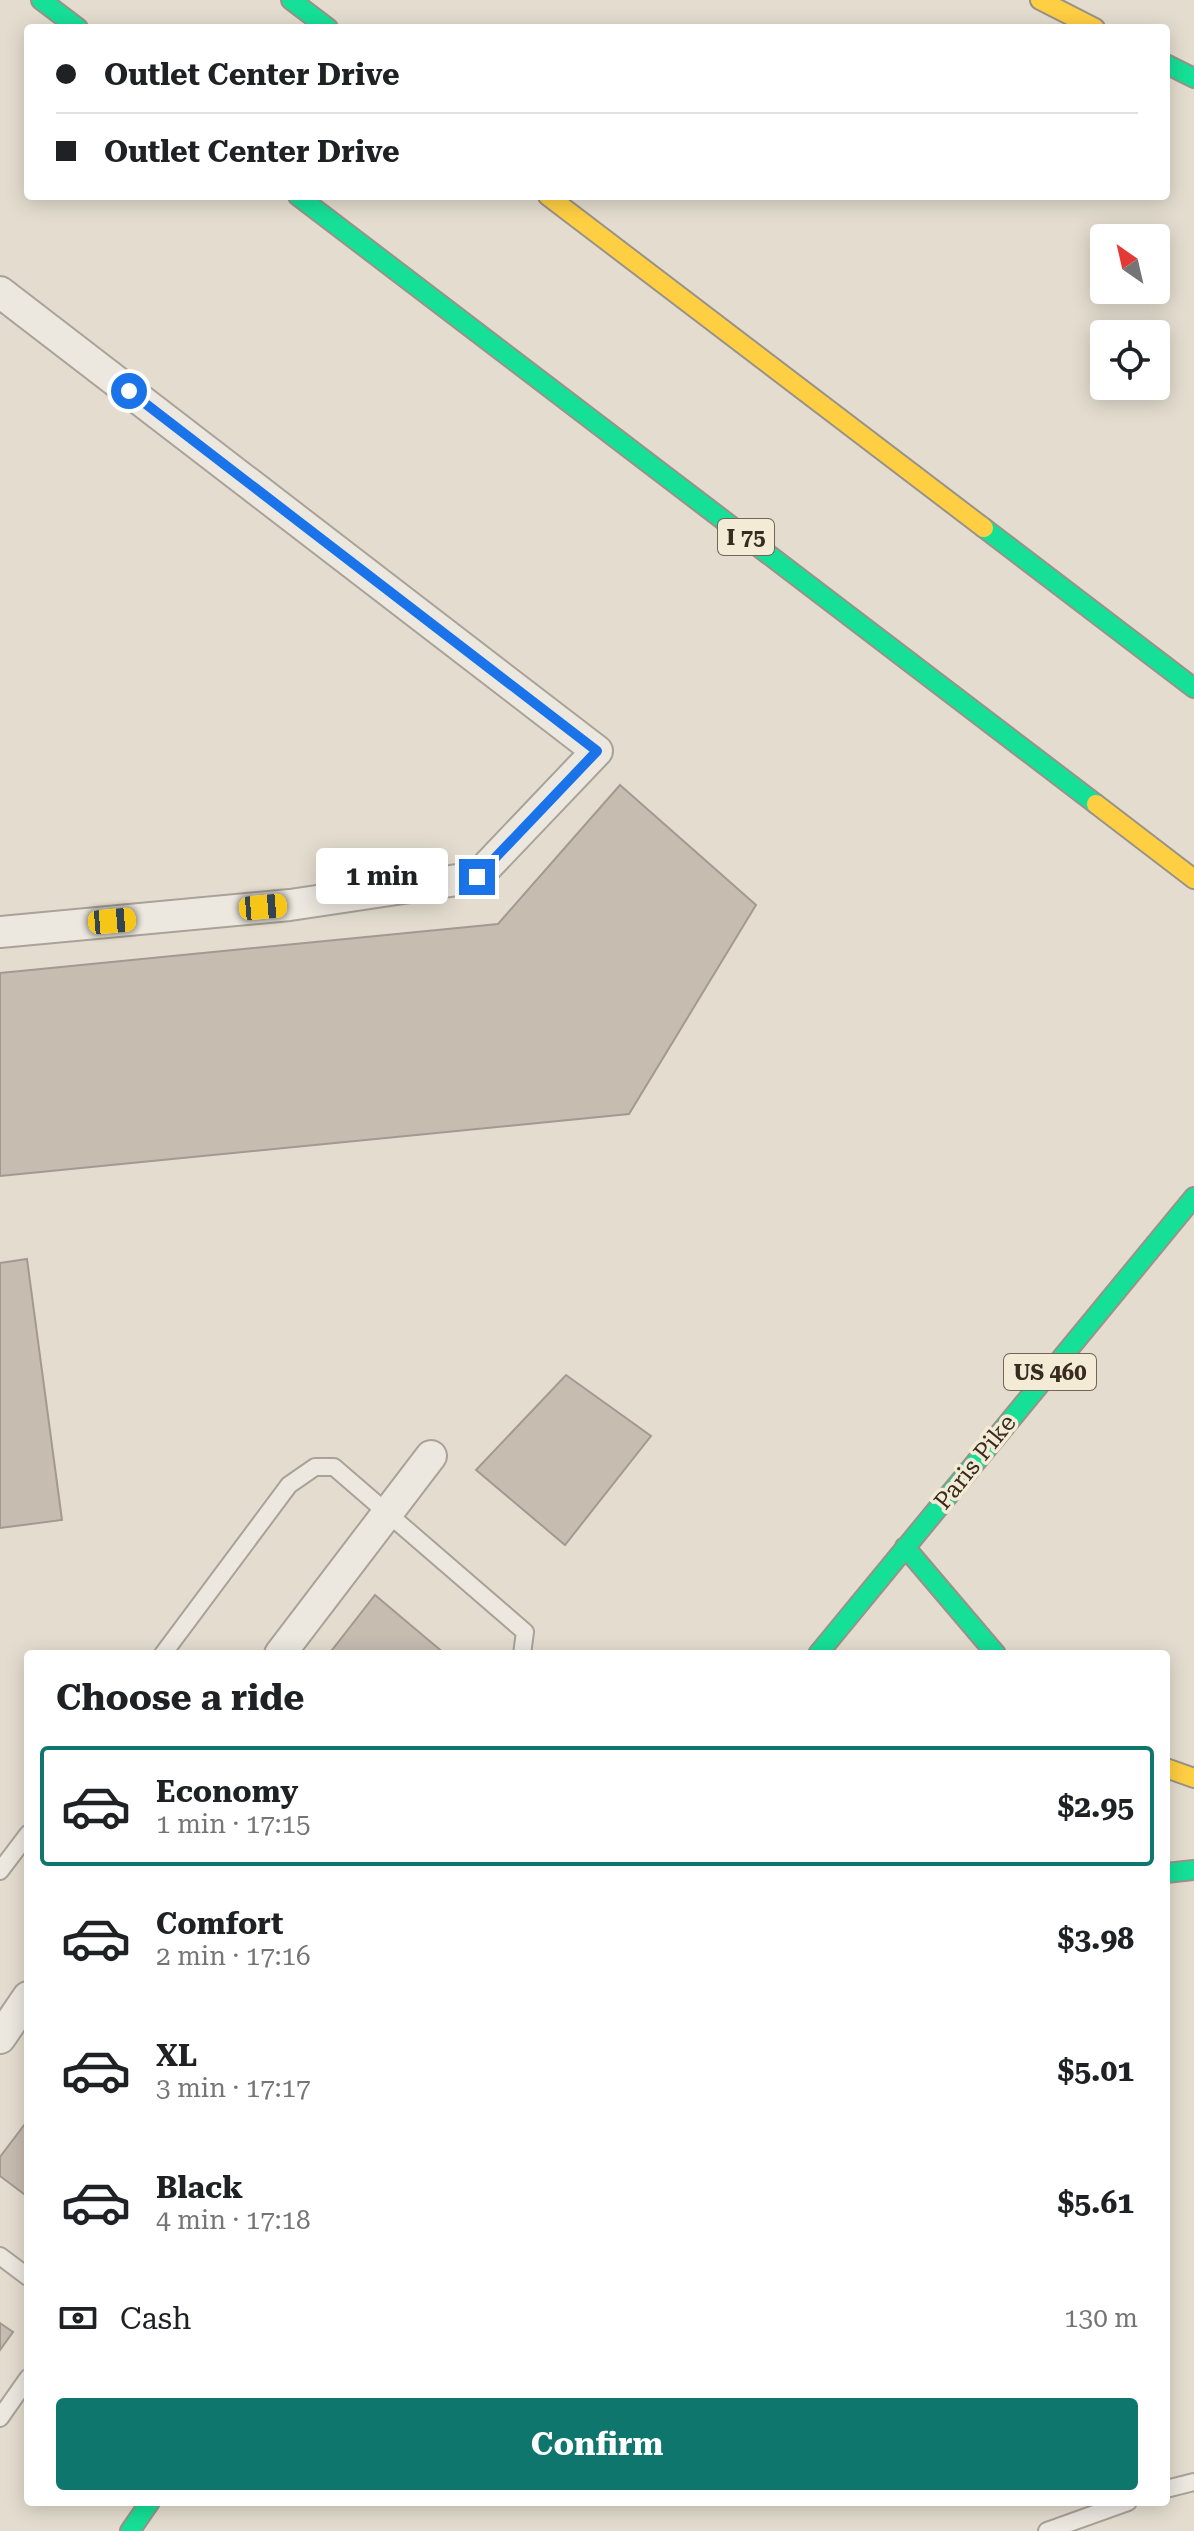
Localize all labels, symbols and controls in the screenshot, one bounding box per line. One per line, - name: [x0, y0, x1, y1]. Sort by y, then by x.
- text: Outlet Center Drive: [104, 57, 400, 92]
- text: Outlet Center Drive: [104, 134, 400, 169]
- north arrow: [1090, 224, 1170, 304]
- map controls: [1090, 224, 1170, 400]
- button: locate: [1090, 320, 1170, 400]
- route start: [111, 373, 147, 409]
- road number: I 75: [718, 519, 774, 555]
- callout: 1 min: [317, 849, 449, 905]
- route end: [459, 859, 495, 895]
- text: 1 min: [346, 861, 418, 891]
- car: [238, 893, 288, 921]
- car: [87, 907, 137, 935]
- road number: US 460: [1004, 1354, 1096, 1390]
- street label: Paris Pike: [928, 1409, 1022, 1515]
- text: Choose a ride: [56, 1677, 304, 1719]
- icon: car: [60, 1770, 132, 1842]
- text: Economy: [156, 1774, 298, 1809]
- text: $2.95: [1057, 1789, 1134, 1824]
- text: 1 min · 17:15: [156, 1809, 311, 1839]
- icon: car: [60, 1902, 132, 1974]
- text: Comfort: [156, 1906, 283, 1941]
- text: $3.98: [1057, 1921, 1134, 1956]
- text: 2 min · 17:16: [156, 1941, 311, 1971]
- icon: car: [60, 2034, 132, 2106]
- text: XL: [156, 2038, 197, 2073]
- text: $5.01: [1057, 2053, 1134, 2088]
- text: 3 min · 17:17: [156, 2073, 311, 2103]
- icon: car: [60, 2166, 132, 2238]
- text: Black: [156, 2170, 243, 2205]
- text: $5.61: [1057, 2185, 1134, 2220]
- text: 4 min · 17:18: [156, 2205, 311, 2235]
- icon: cash: [56, 2296, 100, 2340]
- text: Cash: [120, 2301, 191, 2336]
- text: 130 m: [1064, 2303, 1138, 2333]
- button: Confirm: [56, 2398, 1138, 2490]

